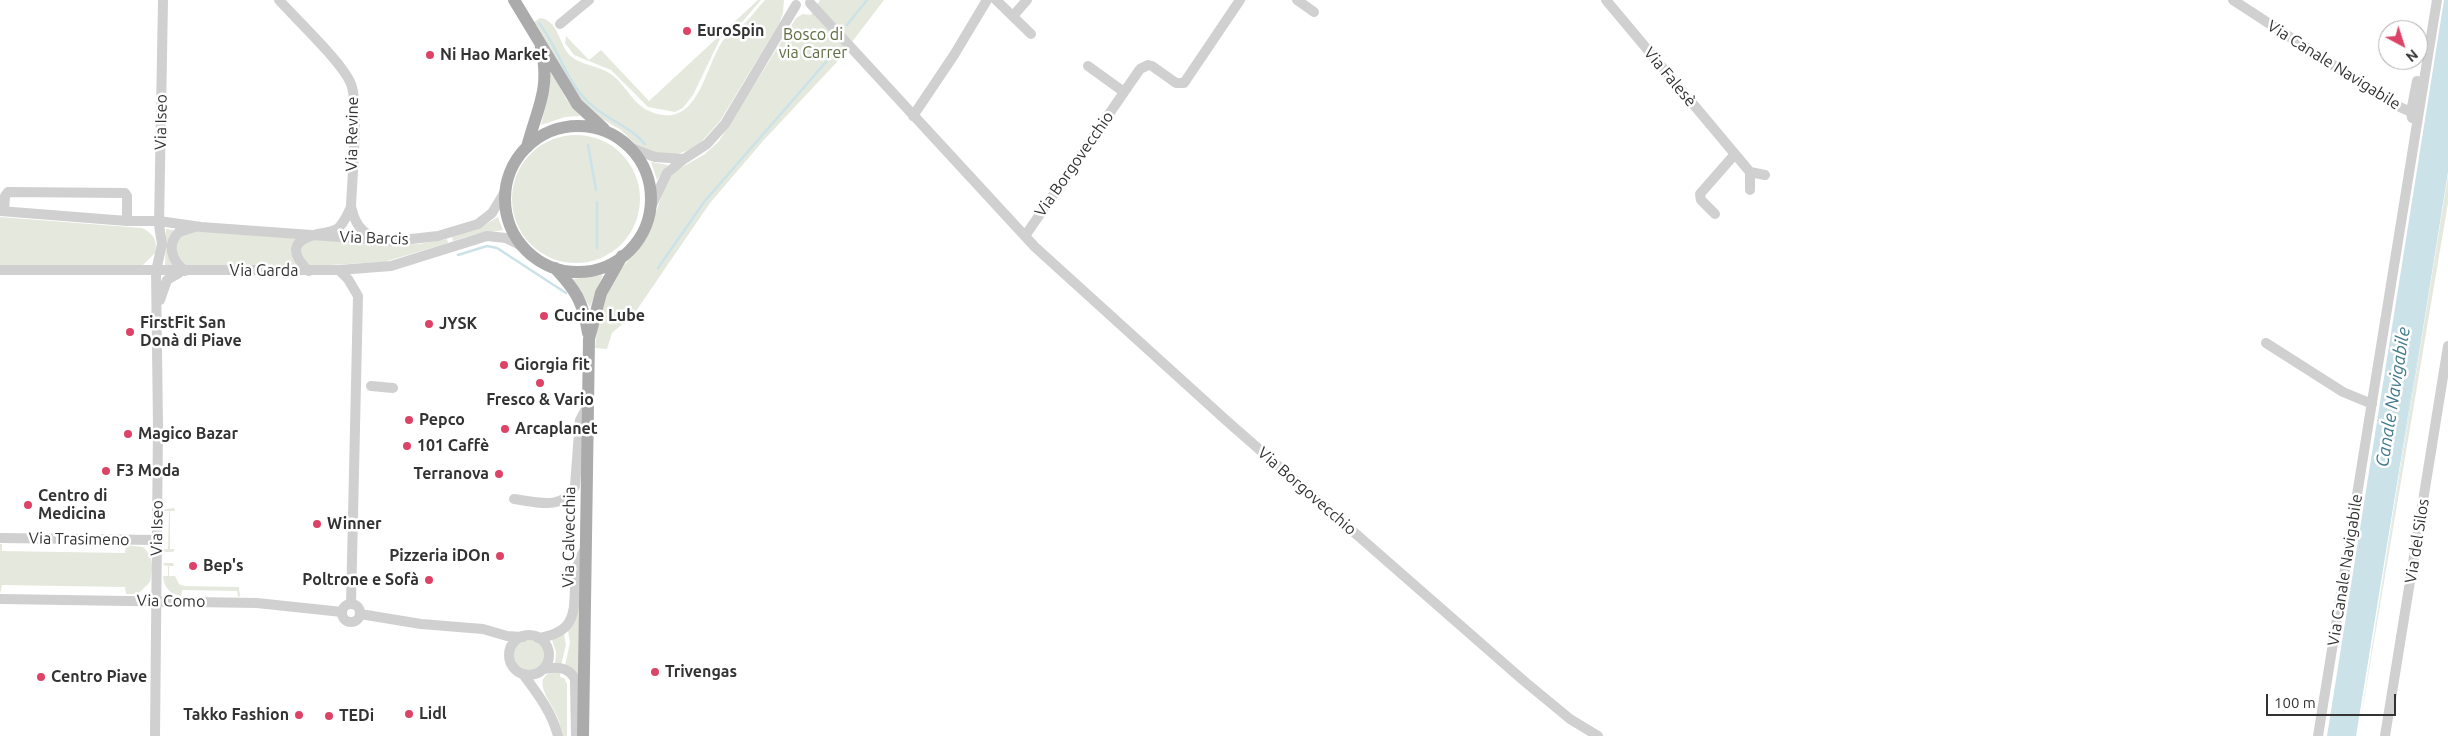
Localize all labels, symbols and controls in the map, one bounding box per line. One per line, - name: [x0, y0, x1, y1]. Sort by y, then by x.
- street label: Via Canale Navigabile: [2264, 16, 2404, 114]
- north arrow: [2378, 20, 2428, 70]
- place label: EuroSpin: [697, 21, 764, 41]
- marker: EuroSpin: [681, 25, 693, 37]
- park label: Bosco di via Carrer: [779, 25, 847, 63]
- street label: Via Falesè: [1640, 44, 1700, 110]
- place label: Ni Hao Market: [440, 45, 548, 65]
- text: N: [2403, 46, 2421, 65]
- marker: Ni Hao Market: [424, 49, 436, 61]
- street label: Via Iseo: [151, 94, 171, 150]
- street label: Via Revine: [342, 96, 362, 172]
- street label: Via Borgovecchio: [1030, 108, 1118, 220]
- street label: Via Barcis: [339, 227, 409, 249]
- street label: Via Garda: [230, 261, 298, 281]
- place label: Cucine Lube: [554, 306, 645, 326]
- marker: Cucine Lube: [538, 310, 550, 322]
- place label: FirstFit San Donà di Piave: [140, 313, 242, 351]
- place label: JYSK: [439, 314, 477, 334]
- marker: JYSK: [423, 318, 435, 330]
- water label: Canale Navigabile: [2371, 325, 2415, 469]
- marker: FirstFit San Donà di Piave: [124, 326, 136, 338]
- place label: Giorgia fit: [514, 355, 590, 375]
- marker: Giorgia fit: [498, 359, 510, 371]
- marker: Fresco & Vario: [534, 377, 546, 389]
- place label: Fresco & Vario: [486, 390, 594, 410]
- place label: Pepco: [419, 410, 465, 430]
- marker: Pepco: [403, 414, 415, 426]
- place label: Arcaplanet: [515, 419, 598, 439]
- marker: Arcaplanet: [499, 423, 511, 435]
- place label: Magico Bazar: [138, 424, 238, 444]
- marker: Magico Bazar: [122, 428, 134, 440]
- place label: 101 Caffè: [417, 436, 489, 456]
- marker: 101 Caffè: [401, 440, 413, 452]
- street label: Via Borgovecchio: [1254, 443, 1360, 539]
- place label: F3 Moda: [116, 461, 180, 481]
- place label: Terranova: [414, 464, 489, 484]
- marker: F3 Moda: [100, 465, 112, 477]
- marker: Terranova: [493, 468, 505, 480]
- place label: Centro di Medicina: [38, 486, 107, 524]
- street label: Via Calvecchia: [559, 486, 579, 588]
- street label: Via Canale Navigabile: [2324, 493, 2366, 647]
- street label: Via del Silos: [2401, 497, 2433, 585]
- marker: Centro di Medicina: [22, 499, 34, 511]
- street label: Via Iseo: [147, 500, 167, 556]
- place label: Winner: [327, 514, 382, 534]
- marker: Winner: [311, 518, 323, 530]
- street label: Via Trasimeno: [28, 529, 130, 549]
- place label: Pizzeria iDOn: [389, 546, 490, 566]
- marker: Pizzeria iDOn: [494, 550, 506, 562]
- place label: Bep's: [203, 556, 244, 576]
- marker: Bep's: [187, 560, 199, 572]
- place label: Poltrone e Sofà: [302, 570, 419, 590]
- marker: Poltrone e Sofà: [423, 574, 435, 586]
- street label: Via Como: [136, 591, 206, 611]
- place label: Trivengas: [665, 662, 737, 682]
- marker: Trivengas: [649, 666, 661, 678]
- place label: Centro Piave: [51, 667, 147, 687]
- marker: Centro Piave: [35, 671, 47, 683]
- scale bar: [2268, 684, 2398, 716]
- text: 100 m: [2274, 694, 2316, 711]
- place label: Lidl: [419, 704, 447, 724]
- place label: Takko Fashion: [183, 705, 289, 725]
- place label: TEDi: [339, 706, 374, 726]
- marker: Lidl: [403, 708, 415, 720]
- marker: Takko Fashion: [293, 709, 305, 721]
- marker: TEDi: [323, 710, 335, 722]

